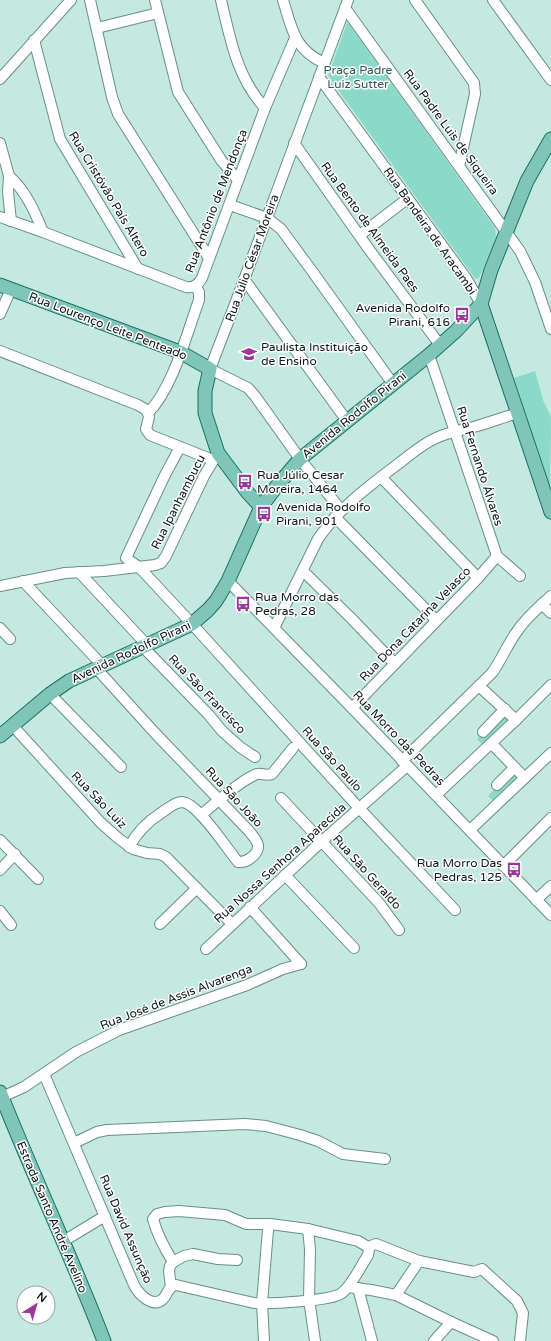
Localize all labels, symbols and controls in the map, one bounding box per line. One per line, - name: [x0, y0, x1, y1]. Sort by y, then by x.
- park label: Praça Padre Luiz Sutter: [324, 63, 393, 91]
- street label: Rua Padre Luis de Siqueira: [401, 66, 501, 198]
- street label: Rua Antônio de Mendonça: [182, 127, 250, 275]
- street label: Rua Cristóvão País Altero: [66, 129, 152, 259]
- street label: Rua Bento de Almeida Paes: [318, 159, 422, 295]
- street label: Rua Bandeira de Aracambi: [381, 165, 479, 297]
- street label: Rua Júlio César Moreira: [222, 192, 282, 324]
- street label: Rua Lourenço Leite Penteado: [27, 289, 189, 363]
- place label: Avenida Rodolfo Pirani, 616: [355, 301, 450, 329]
- bus stop icon: Avenida Rodolfo Pirani, 616: [453, 306, 471, 324]
- place label: Paulista Instituição de Ensino: [261, 340, 368, 368]
- school or university icon: Paulista Instituição de Ensino: [240, 345, 258, 363]
- street label: Avenida Rodolfo Pirani: [299, 369, 409, 461]
- street label: Rua Fernando Álvares: [454, 404, 506, 528]
- street label: Rua Ipanhambucu: [148, 452, 208, 552]
- place label: Rua Júlio Cesar Moreira, 1464: [257, 468, 344, 496]
- bus stop icon: Rua Júlio Cesar Moreira, 1464: [236, 473, 254, 491]
- place label: Avenida Rodolfo Pirani, 901: [276, 500, 371, 528]
- bus stop icon: Avenida Rodolfo Pirani, 901: [255, 505, 273, 523]
- street label: Rua Dona Catarina Velasco: [357, 564, 473, 684]
- place label: Rua Morro das Pedras, 28: [255, 590, 339, 618]
- bus stop icon: Rua Morro das Pedras, 28: [234, 595, 252, 613]
- street label: Avenida Rodolfo Pirani: [69, 618, 193, 686]
- street label: Rua São Francisco: [166, 651, 248, 737]
- street label: Rua Morro das Pedras: [350, 688, 448, 789]
- street label: Rua São Paulo: [299, 724, 365, 794]
- street label: Rua São João: [203, 764, 265, 830]
- street label: Rua São Luiz: [68, 769, 130, 831]
- street label: Rua Nossa Senhora Aparecida: [211, 800, 349, 926]
- street label: Rua São Geraldo: [330, 832, 404, 912]
- place label: Rua Morro Das Pedras, 125: [417, 856, 502, 884]
- bus stop icon: Rua Morro Das Pedras, 125: [505, 861, 523, 879]
- street label: Rua José de Assis Alvarenga: [98, 961, 254, 1033]
- street label: Estrada Santo André Avelino: [14, 1139, 90, 1295]
- street label: Rua David Assunção: [97, 1173, 155, 1285]
- north arrow: [16, 1285, 56, 1325]
- text: N: [34, 1290, 49, 1305]

